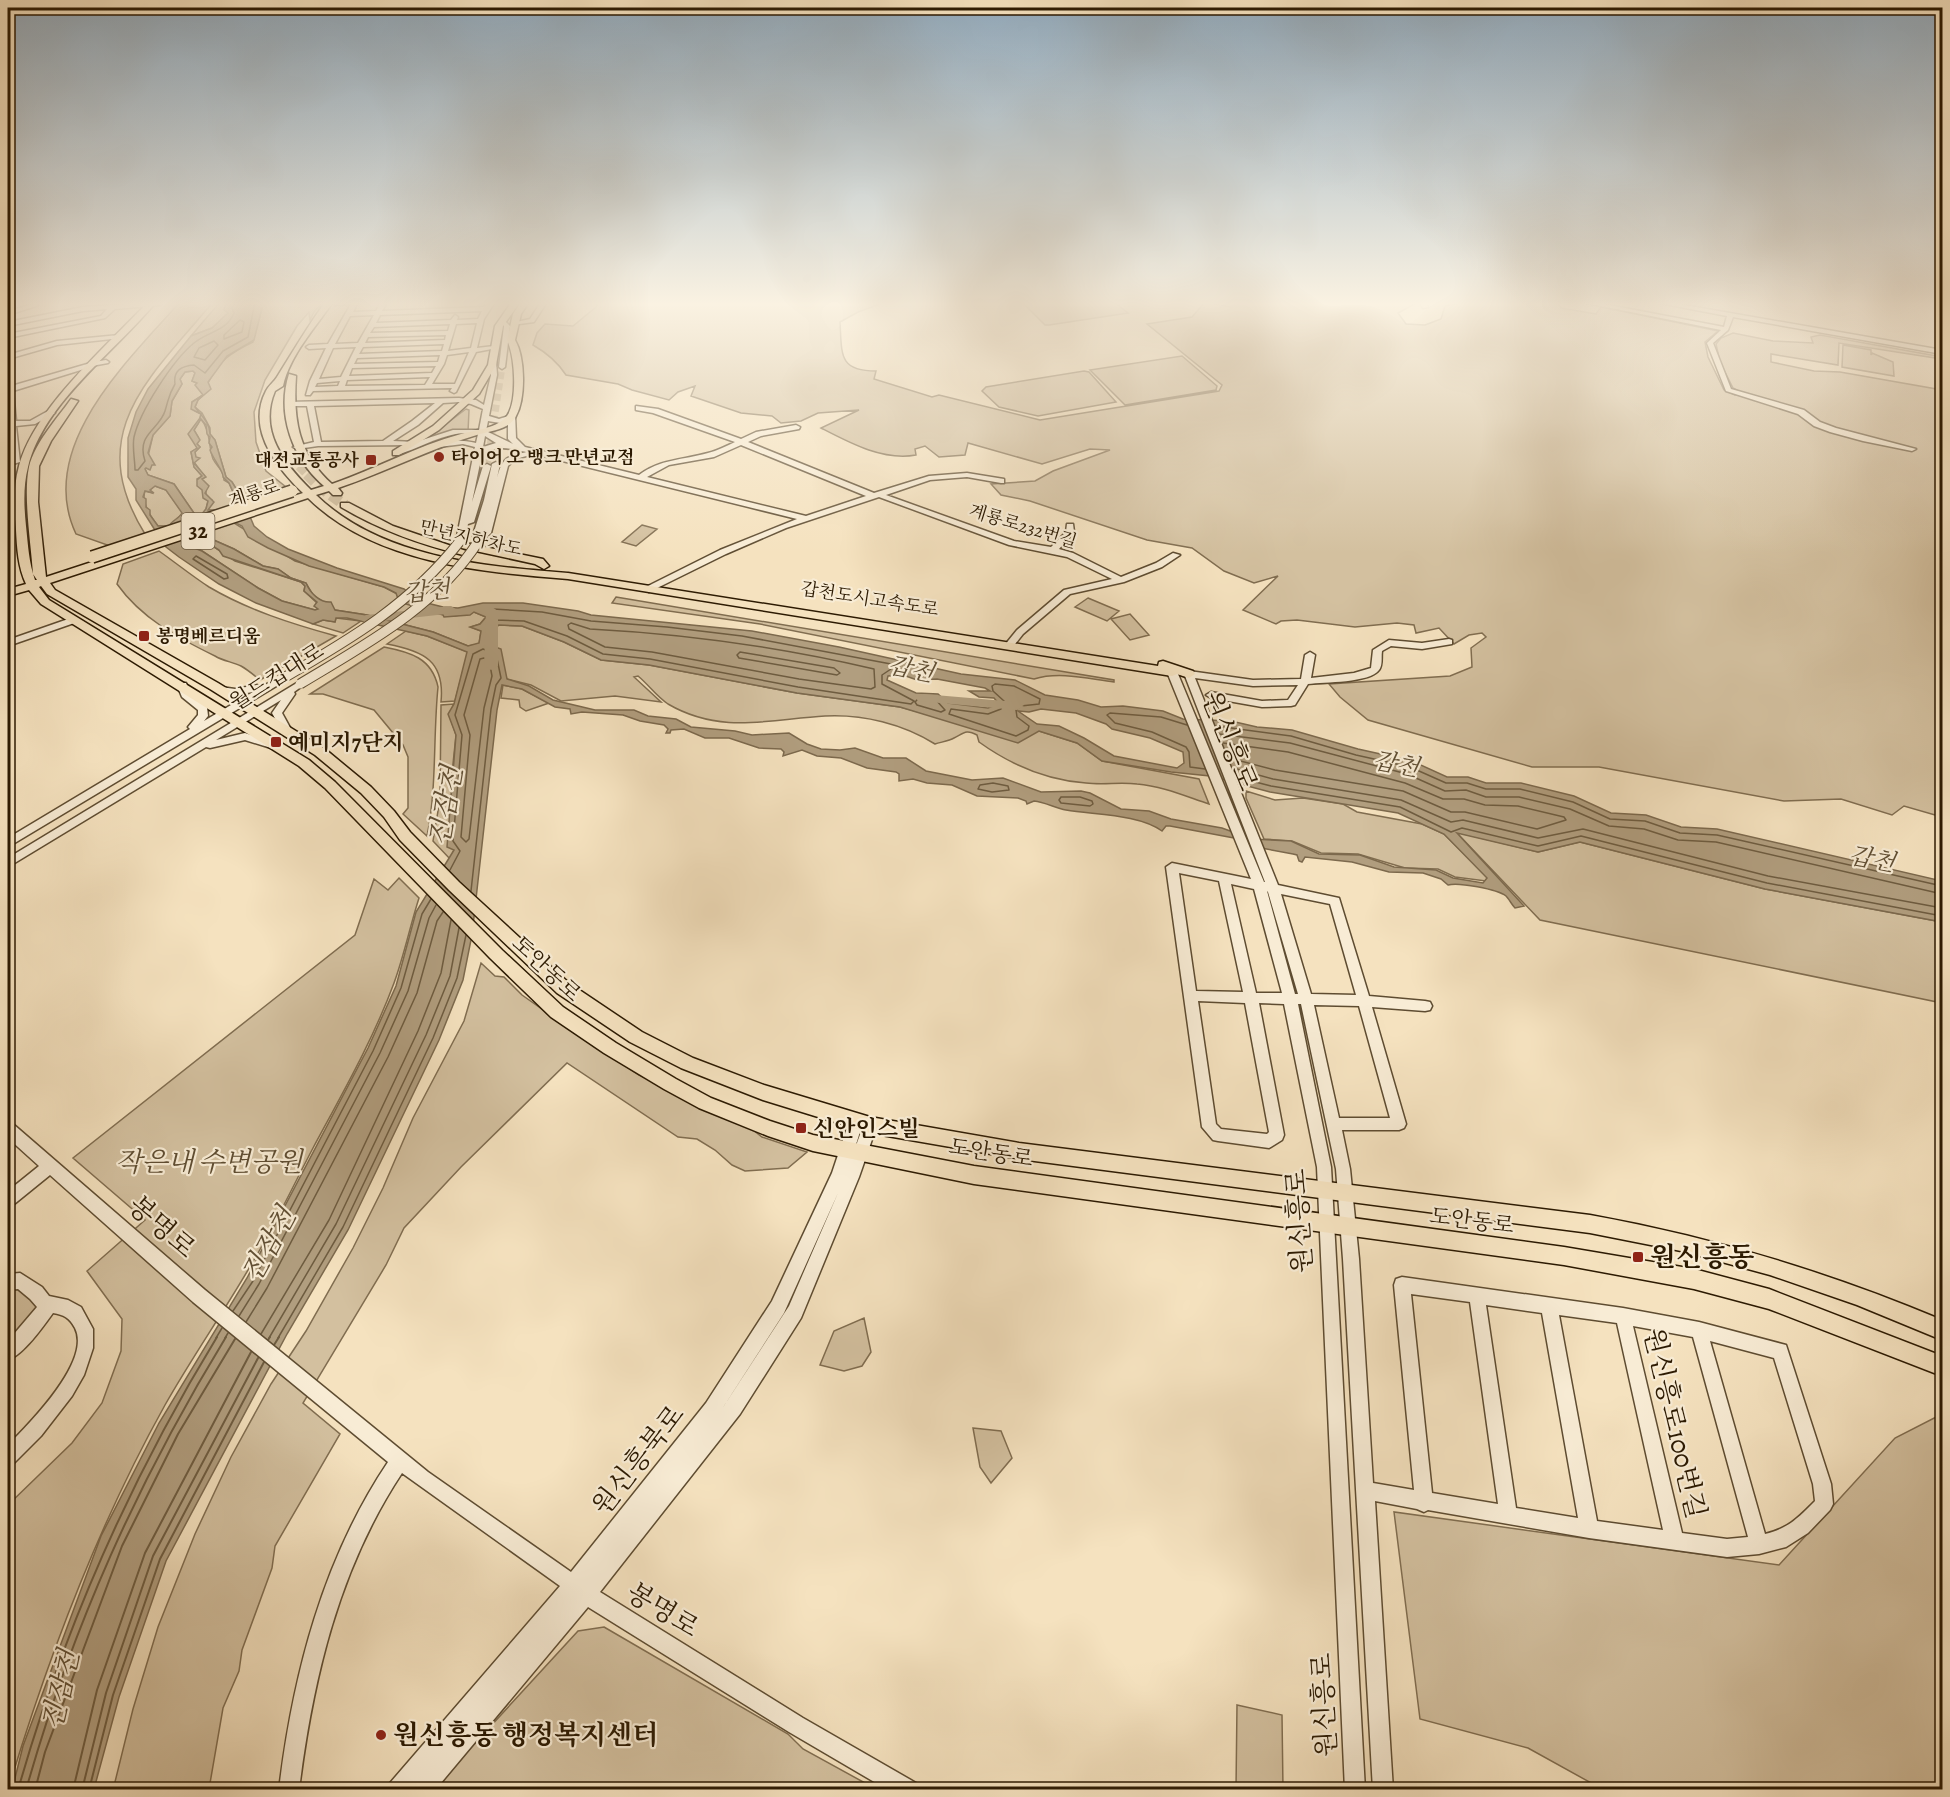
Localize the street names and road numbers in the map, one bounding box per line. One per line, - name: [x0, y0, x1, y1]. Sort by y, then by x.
- street label: 계룡로: [225, 474, 283, 512]
- street label: 계룡로232번길: [966, 498, 1080, 554]
- road number: 32: [182, 513, 214, 549]
- street label: 만년지하차도: [417, 515, 525, 561]
- street label: 갑천도시고속도로: [799, 576, 941, 622]
- street label: 월드컵대로: [224, 636, 330, 718]
- street label: 원신흥로: [1194, 686, 1266, 796]
- street label: 도안동로: [505, 929, 588, 1009]
- street label: 도안동로: [947, 1132, 1035, 1174]
- street label: 원신흥로: [1277, 1168, 1321, 1274]
- street label: 봉명로: [121, 1188, 203, 1266]
- street label: 도안동로: [1428, 1201, 1516, 1241]
- street label: 원신흥로100번길: [1636, 1324, 1714, 1522]
- street label: 원신흥북로: [584, 1398, 692, 1522]
- street label: 봉명로: [620, 1574, 706, 1646]
- street label: 원신흥로: [1303, 1652, 1345, 1758]

